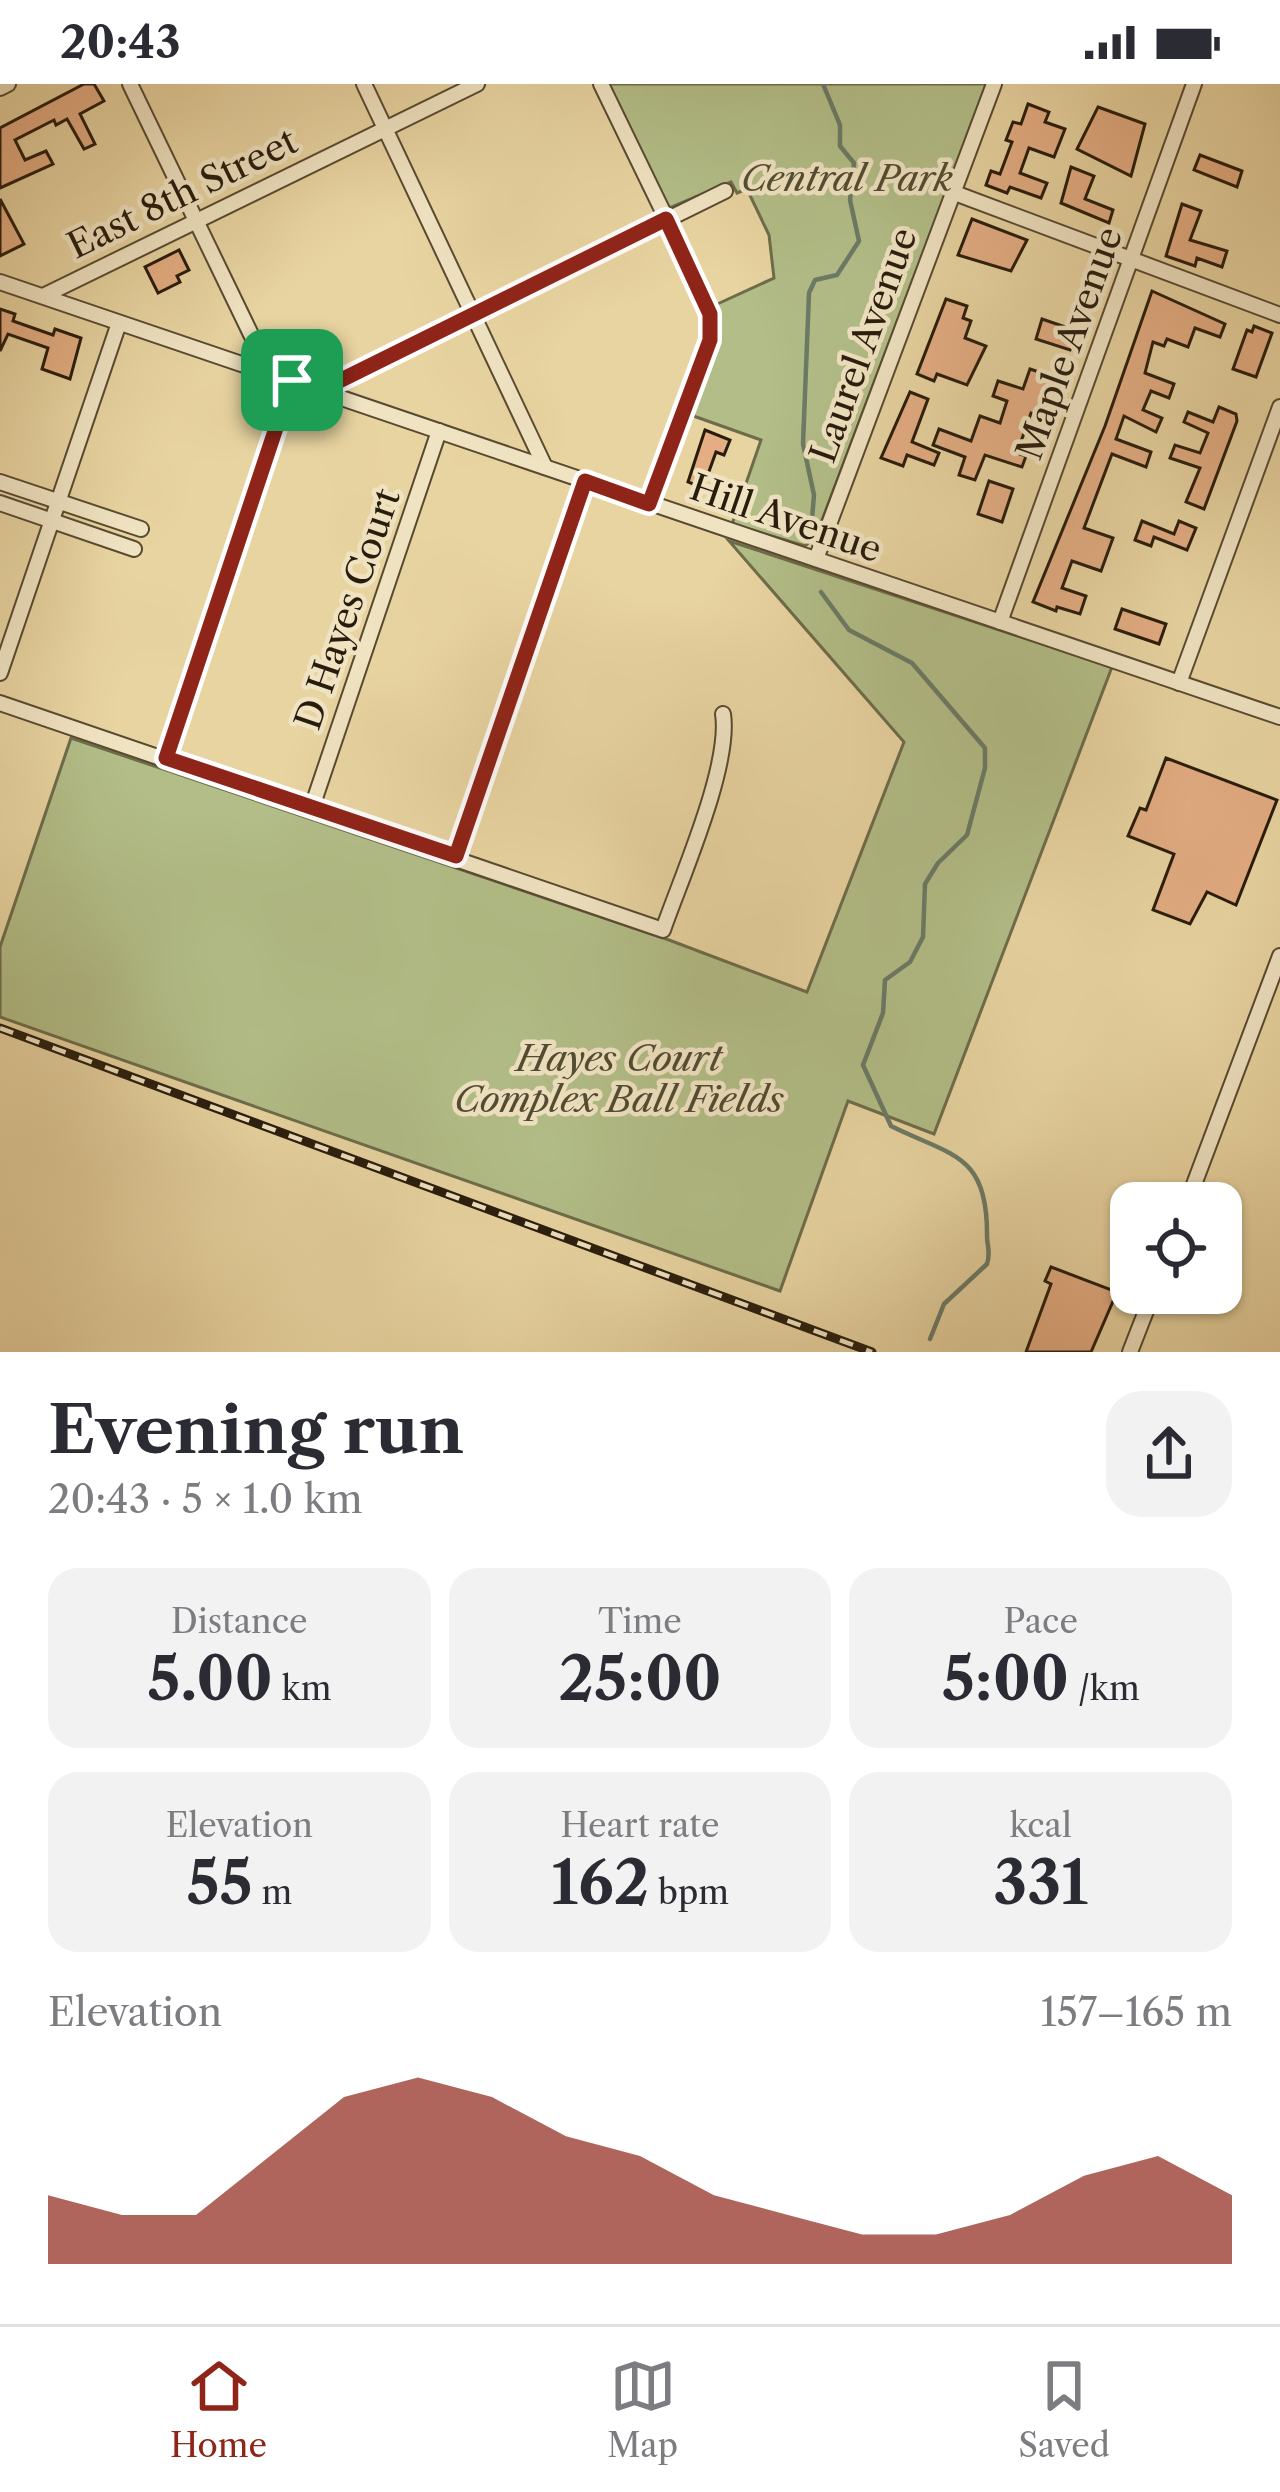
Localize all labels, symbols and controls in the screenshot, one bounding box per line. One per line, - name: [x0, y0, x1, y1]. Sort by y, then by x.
- text: 20:43: [60, 14, 181, 70]
- street label: East 8th Street: [60, 118, 304, 268]
- park label: Central Park: [741, 156, 953, 200]
- street label: Maple Avenue: [1007, 221, 1131, 465]
- street label: Laurel Avenue: [800, 222, 926, 468]
- pin: [241, 329, 343, 431]
- icon: arrive: [259, 347, 325, 413]
- street label: Hill Avenue: [685, 465, 887, 571]
- street label: D Hayes Court: [285, 483, 409, 735]
- park label: Hayes Court Complex Ball Fields: [454, 1036, 784, 1121]
- map controls: [1110, 1182, 1242, 1314]
- button: locate: [1110, 1182, 1242, 1314]
- text: Evening run: [48, 1389, 464, 1470]
- button: share: [1106, 1391, 1232, 1517]
- text: 20:43 · 5 × 1.0 km: [48, 1475, 363, 1523]
- text: Distance: [171, 1601, 308, 1642]
- text: Time: [598, 1601, 682, 1642]
- text: Pace: [1003, 1601, 1078, 1642]
- text: 5.00: [147, 1642, 273, 1716]
- text: 25:00: [559, 1642, 721, 1716]
- text: 5:00: [942, 1642, 1069, 1716]
- text: km: [273, 1668, 331, 1709]
- text: /km: [1069, 1668, 1140, 1709]
- text: Elevation: [166, 1805, 313, 1846]
- text: Heart rate: [560, 1805, 720, 1846]
- text: kcal: [1009, 1805, 1072, 1846]
- text: 55: [186, 1846, 253, 1920]
- text: 162: [551, 1846, 649, 1920]
- text: 331: [993, 1846, 1088, 1920]
- text: m: [253, 1872, 292, 1913]
- text: bpm: [649, 1872, 729, 1913]
- text: Elevation: [48, 1988, 222, 2036]
- text: 157–165 m: [1040, 1988, 1232, 2036]
- tab: Home: [170, 2353, 267, 2466]
- tab: Map: [607, 2353, 678, 2466]
- tab: Saved: [1018, 2353, 1110, 2466]

